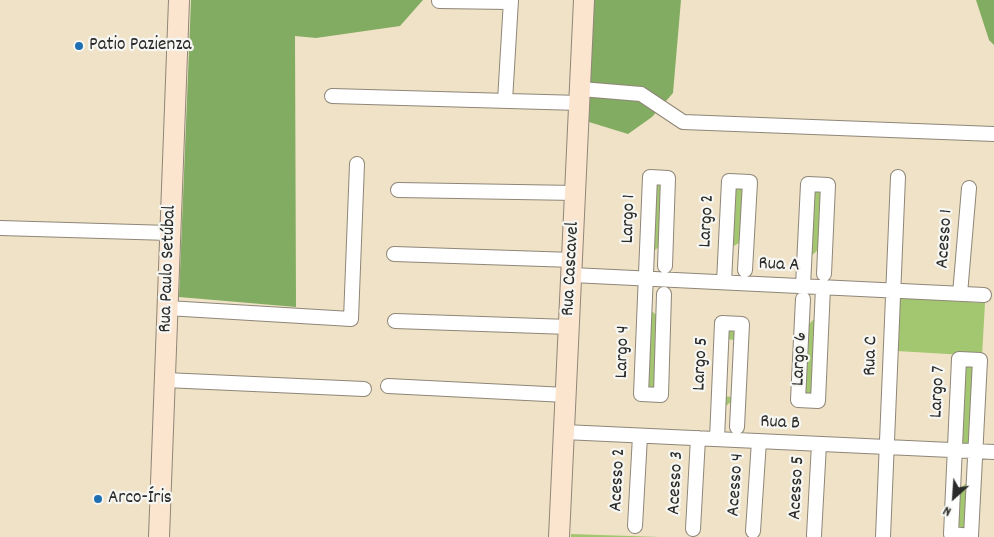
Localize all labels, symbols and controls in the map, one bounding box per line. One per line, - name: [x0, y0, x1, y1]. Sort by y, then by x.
- place label: Patio Pazienza: [89, 35, 191, 57]
- marker: Patio Pazienza: [73, 40, 85, 52]
- street label: Largo 1: [618, 194, 642, 244]
- street label: Largo 2: [695, 194, 721, 248]
- street label: Rua Paulo Setúbal: [155, 205, 183, 333]
- street label: Acesso 1: [933, 209, 959, 269]
- street label: Rua Cascavel: [558, 221, 586, 317]
- street label: Rua A: [758, 254, 800, 278]
- street label: Largo 4: [612, 325, 636, 379]
- street label: Largo 6: [788, 331, 814, 387]
- street label: Rua C: [860, 336, 884, 376]
- street label: Largo 5: [689, 337, 715, 391]
- street label: Largo 7: [926, 365, 952, 419]
- street label: Rua B: [760, 412, 800, 436]
- street label: Acesso 2: [606, 448, 632, 512]
- street label: Acesso 3: [664, 451, 690, 515]
- street label: Acesso 4: [723, 453, 751, 517]
- street label: Acesso 5: [785, 455, 811, 521]
- north arrow: [929, 472, 979, 522]
- place label: Arco-Íris: [108, 488, 172, 510]
- marker: Arco-Íris: [92, 493, 104, 505]
- text: N: [940, 500, 955, 521]

